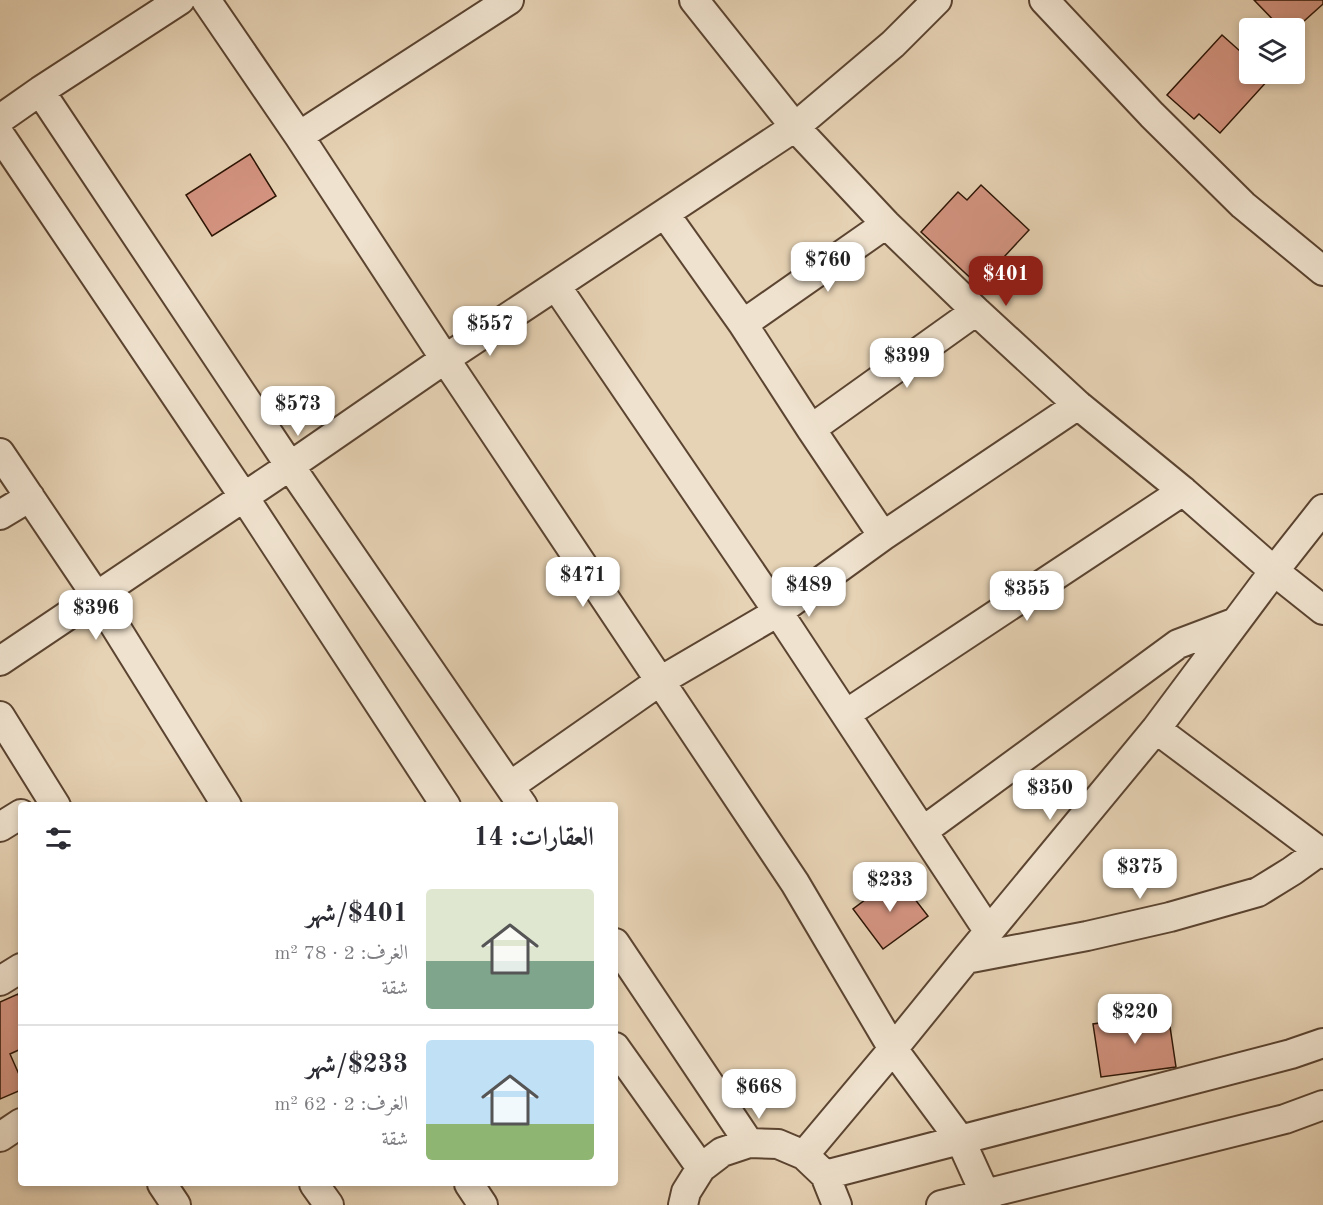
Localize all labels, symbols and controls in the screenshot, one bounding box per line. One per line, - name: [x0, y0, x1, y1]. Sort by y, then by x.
- map controls: [1239, 18, 1305, 84]
- button: layers: [1239, 18, 1305, 84]
- pin: $760: [792, 242, 864, 293]
- text: $760: [805, 251, 851, 271]
- pin: $401: [970, 256, 1042, 307]
- text: $401: [983, 265, 1029, 285]
- pin: $557: [454, 306, 526, 357]
- text: $557: [467, 315, 513, 335]
- pin: $399: [871, 338, 943, 389]
- text: $399: [884, 347, 930, 367]
- pin: $573: [262, 386, 334, 437]
- text: $573: [275, 395, 321, 415]
- pin: $471: [547, 557, 619, 608]
- text: $471: [560, 566, 606, 586]
- pin: $489: [773, 567, 845, 618]
- pin: $355: [991, 571, 1063, 622]
- text: $489: [786, 576, 832, 596]
- text: $355: [1004, 580, 1050, 600]
- pin: $396: [60, 590, 132, 641]
- text: $396: [73, 599, 119, 619]
- pin: $350: [1014, 770, 1086, 821]
- text: $350: [1027, 779, 1073, 799]
- icon: filters: [42, 822, 75, 855]
- text: العقارات: 14: [474, 825, 594, 851]
- pin: $375: [1104, 849, 1176, 900]
- text: $375: [1117, 858, 1163, 878]
- pin: $233: [854, 862, 926, 913]
- text: $233: [867, 871, 913, 891]
- text: $401/شهر: [306, 901, 408, 927]
- icon: home: [474, 913, 546, 985]
- text: الغرف: 2 · 78 m²: [274, 944, 408, 964]
- text: شقة: [382, 979, 408, 999]
- pin: $220: [1099, 994, 1171, 1045]
- text: $220: [1112, 1003, 1158, 1023]
- text: $233/شهر: [306, 1052, 408, 1078]
- icon: home: [474, 1064, 546, 1136]
- pin: $668: [723, 1069, 795, 1120]
- text: $668: [736, 1078, 782, 1098]
- text: الغرف: 2 · 62 m²: [274, 1095, 408, 1115]
- text: شقة: [382, 1130, 408, 1150]

